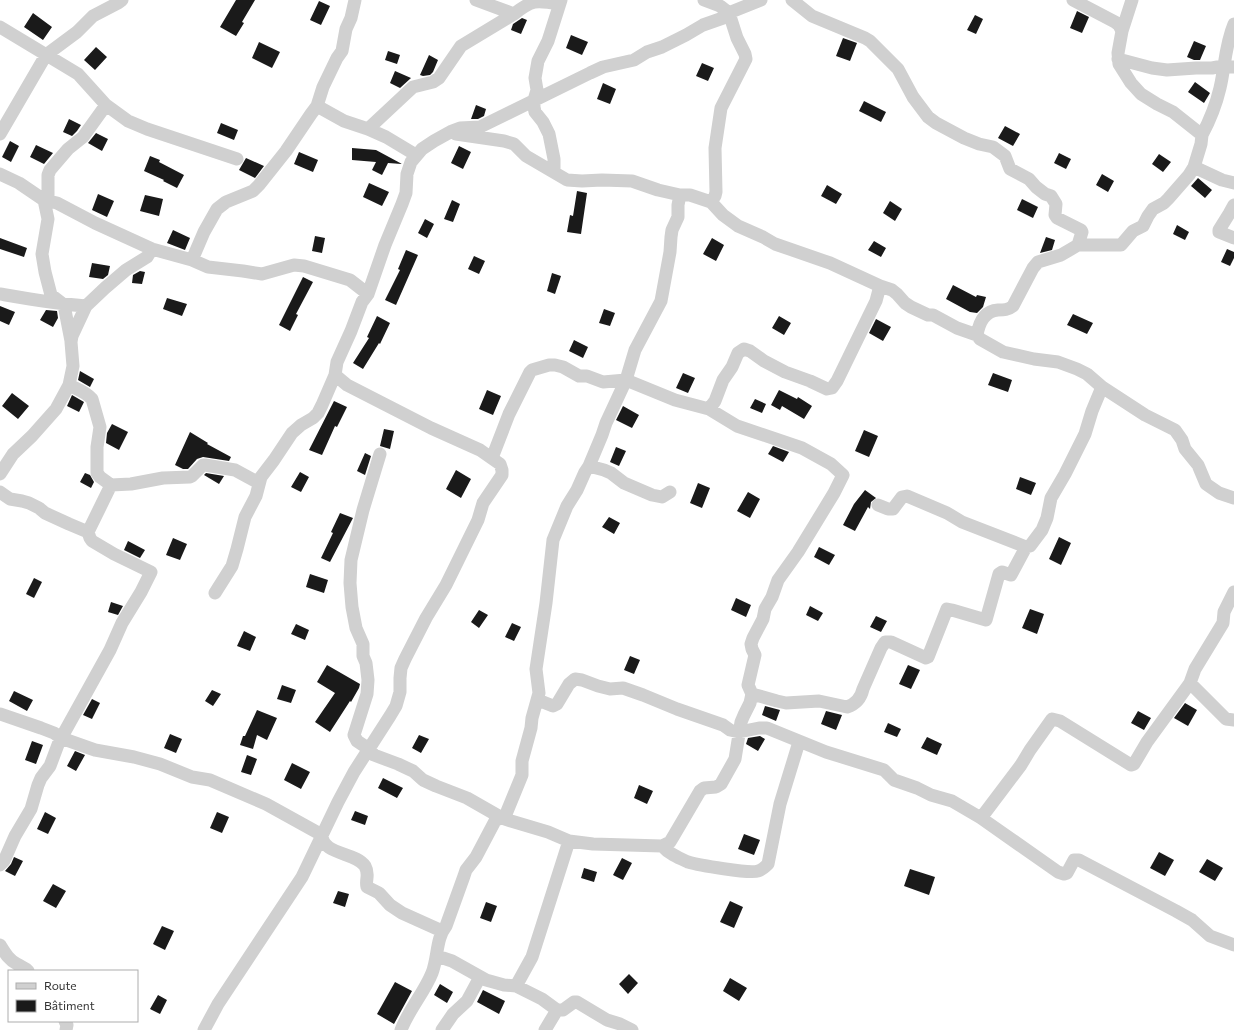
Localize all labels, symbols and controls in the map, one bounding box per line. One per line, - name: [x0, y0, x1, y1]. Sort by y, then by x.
- legend: [8, 970, 138, 1022]
- text: Route: [44, 978, 77, 992]
- text: Bâtiment: [44, 998, 95, 1012]

